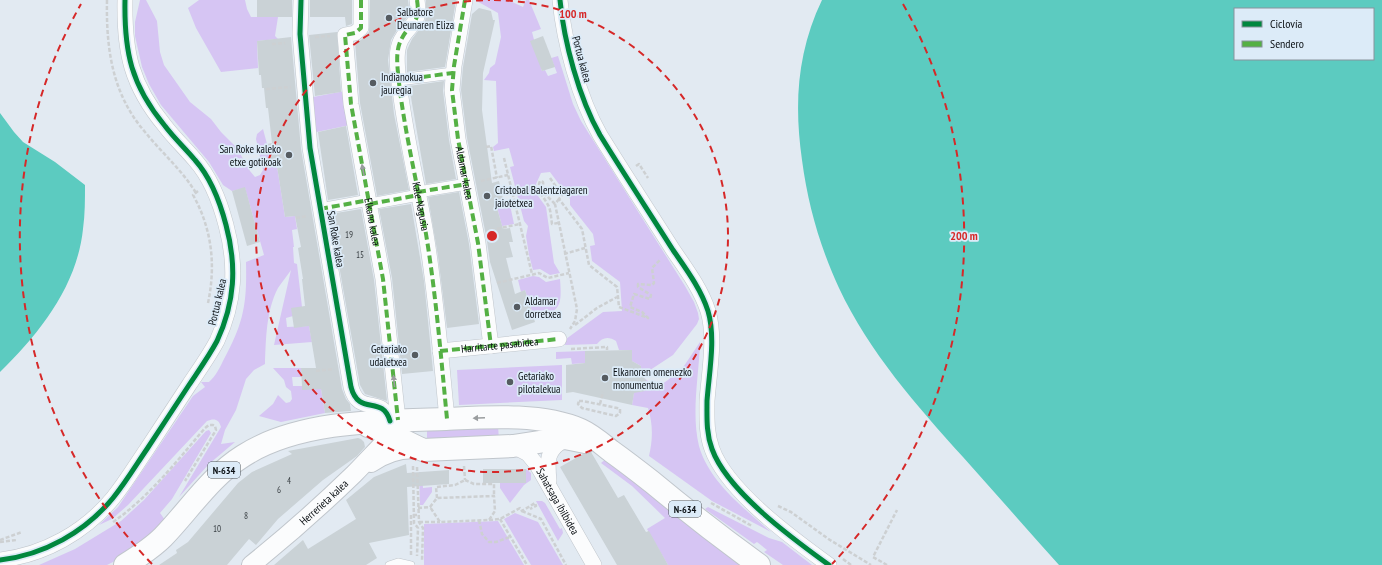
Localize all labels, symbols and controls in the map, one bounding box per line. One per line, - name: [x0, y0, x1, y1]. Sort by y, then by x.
- place label: Salbatore Deunaren Eliza: [397, 5, 454, 32]
- text: 100 m: [559, 6, 587, 21]
- legend: [1234, 8, 1374, 60]
- marker: Salbatore Deunaren Eliza: [384, 13, 394, 23]
- text: Ciclovía: [1270, 16, 1302, 31]
- street label: Portua kalea: [569, 34, 595, 84]
- text: Sendero: [1270, 36, 1304, 51]
- place label: Indianokua jauregia: [381, 70, 423, 97]
- marker: Indianokua jauregia: [368, 78, 378, 88]
- place label: San Roke kaleko etxe gotikoak: [219, 142, 282, 169]
- street label: Aldamar kalea: [453, 145, 477, 201]
- marker: San Roke kaleko etxe gotikoak: [284, 150, 294, 160]
- one-way arrow: [360, 164, 366, 176]
- street label: Kale Nagusia: [409, 181, 432, 232]
- place label: Cristobal Balentziagaren jaiotetxea: [495, 183, 588, 210]
- marker: Cristobal Balentziagaren jaiotetxea: [482, 191, 492, 201]
- street label: Elkano kalea: [361, 197, 384, 247]
- street label: San Roke kalea: [324, 210, 348, 268]
- text: 200 m: [950, 228, 978, 243]
- house number: 19: [345, 229, 353, 240]
- centre of rings: [485, 229, 499, 243]
- house number: 15: [356, 249, 364, 260]
- street label: Portua kalea: [205, 277, 229, 327]
- place label: Aldamar dorretxea: [525, 294, 561, 321]
- marker: Aldamar dorretxea: [512, 302, 522, 312]
- street label: Harritarte pasabidea: [460, 334, 539, 356]
- place label: Getariako udaletxea: [370, 342, 407, 369]
- marker: Getariako udaletxea: [410, 350, 420, 360]
- place label: Elkanoren omenezko monumentua: [613, 365, 692, 392]
- place label: Getariako pilotalekua: [518, 369, 560, 396]
- marker: Elkanoren omenezko monumentua: [600, 373, 610, 383]
- one-way arrow: [391, 375, 397, 388]
- marker: Getariako pilotalekua: [505, 377, 515, 387]
- one-way arrow: [473, 414, 485, 421]
- road number: N-634: [208, 462, 240, 478]
- street label: Sahatsaga ibilbidea: [533, 466, 582, 537]
- house number: 4: [287, 475, 291, 486]
- street label: Herrerieta kalea: [297, 477, 351, 528]
- house number: 6: [277, 484, 281, 495]
- road number: N-634: [669, 501, 701, 517]
- house number: 8: [244, 510, 248, 521]
- house number: 10: [213, 523, 221, 534]

